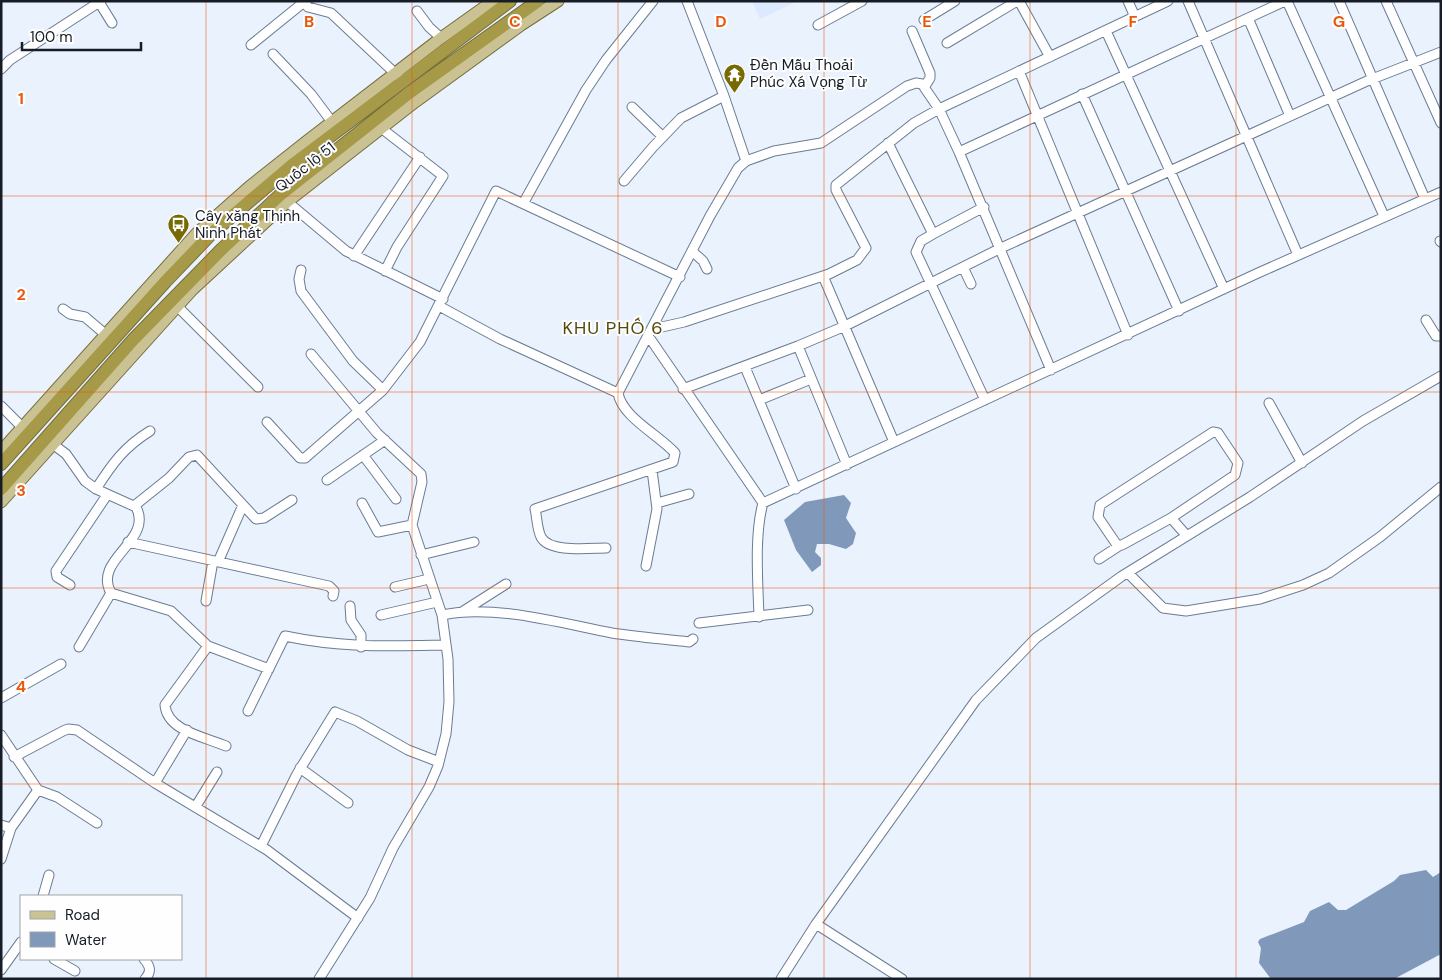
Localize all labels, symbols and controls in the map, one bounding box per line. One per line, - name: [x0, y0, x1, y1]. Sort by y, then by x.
- text: B: [304, 11, 314, 32]
- text: C: [509, 11, 521, 32]
- text: D: [715, 11, 727, 32]
- text: E: [922, 11, 932, 32]
- text: F: [1129, 11, 1138, 32]
- text: G: [1333, 11, 1345, 32]
- scale bar: [22, 20, 141, 52]
- text: 100 m: [30, 27, 73, 47]
- place label: Đền Mẫu Thoải Phúc Xá Vọng Từ: [750, 55, 867, 92]
- temple icon: Đền Mẫu Thoải Phúc Xá Vọng Từ: [722, 62, 746, 93]
- text: 1: [18, 88, 24, 109]
- street label: Quốc lộ 51: [271, 137, 339, 197]
- place label: Cây xăng Thịnh Ninh Phát: [195, 206, 300, 243]
- bus stop icon: Cây xăng Thịnh Ninh Phát: [167, 213, 191, 244]
- text: 2: [16, 284, 26, 305]
- district label: KHU PHỐ 6: [562, 316, 664, 340]
- text: 3: [16, 480, 26, 501]
- text: 4: [16, 676, 26, 697]
- legend: [20, 895, 182, 960]
- text: Road: [65, 905, 100, 925]
- text: Water: [65, 930, 107, 950]

